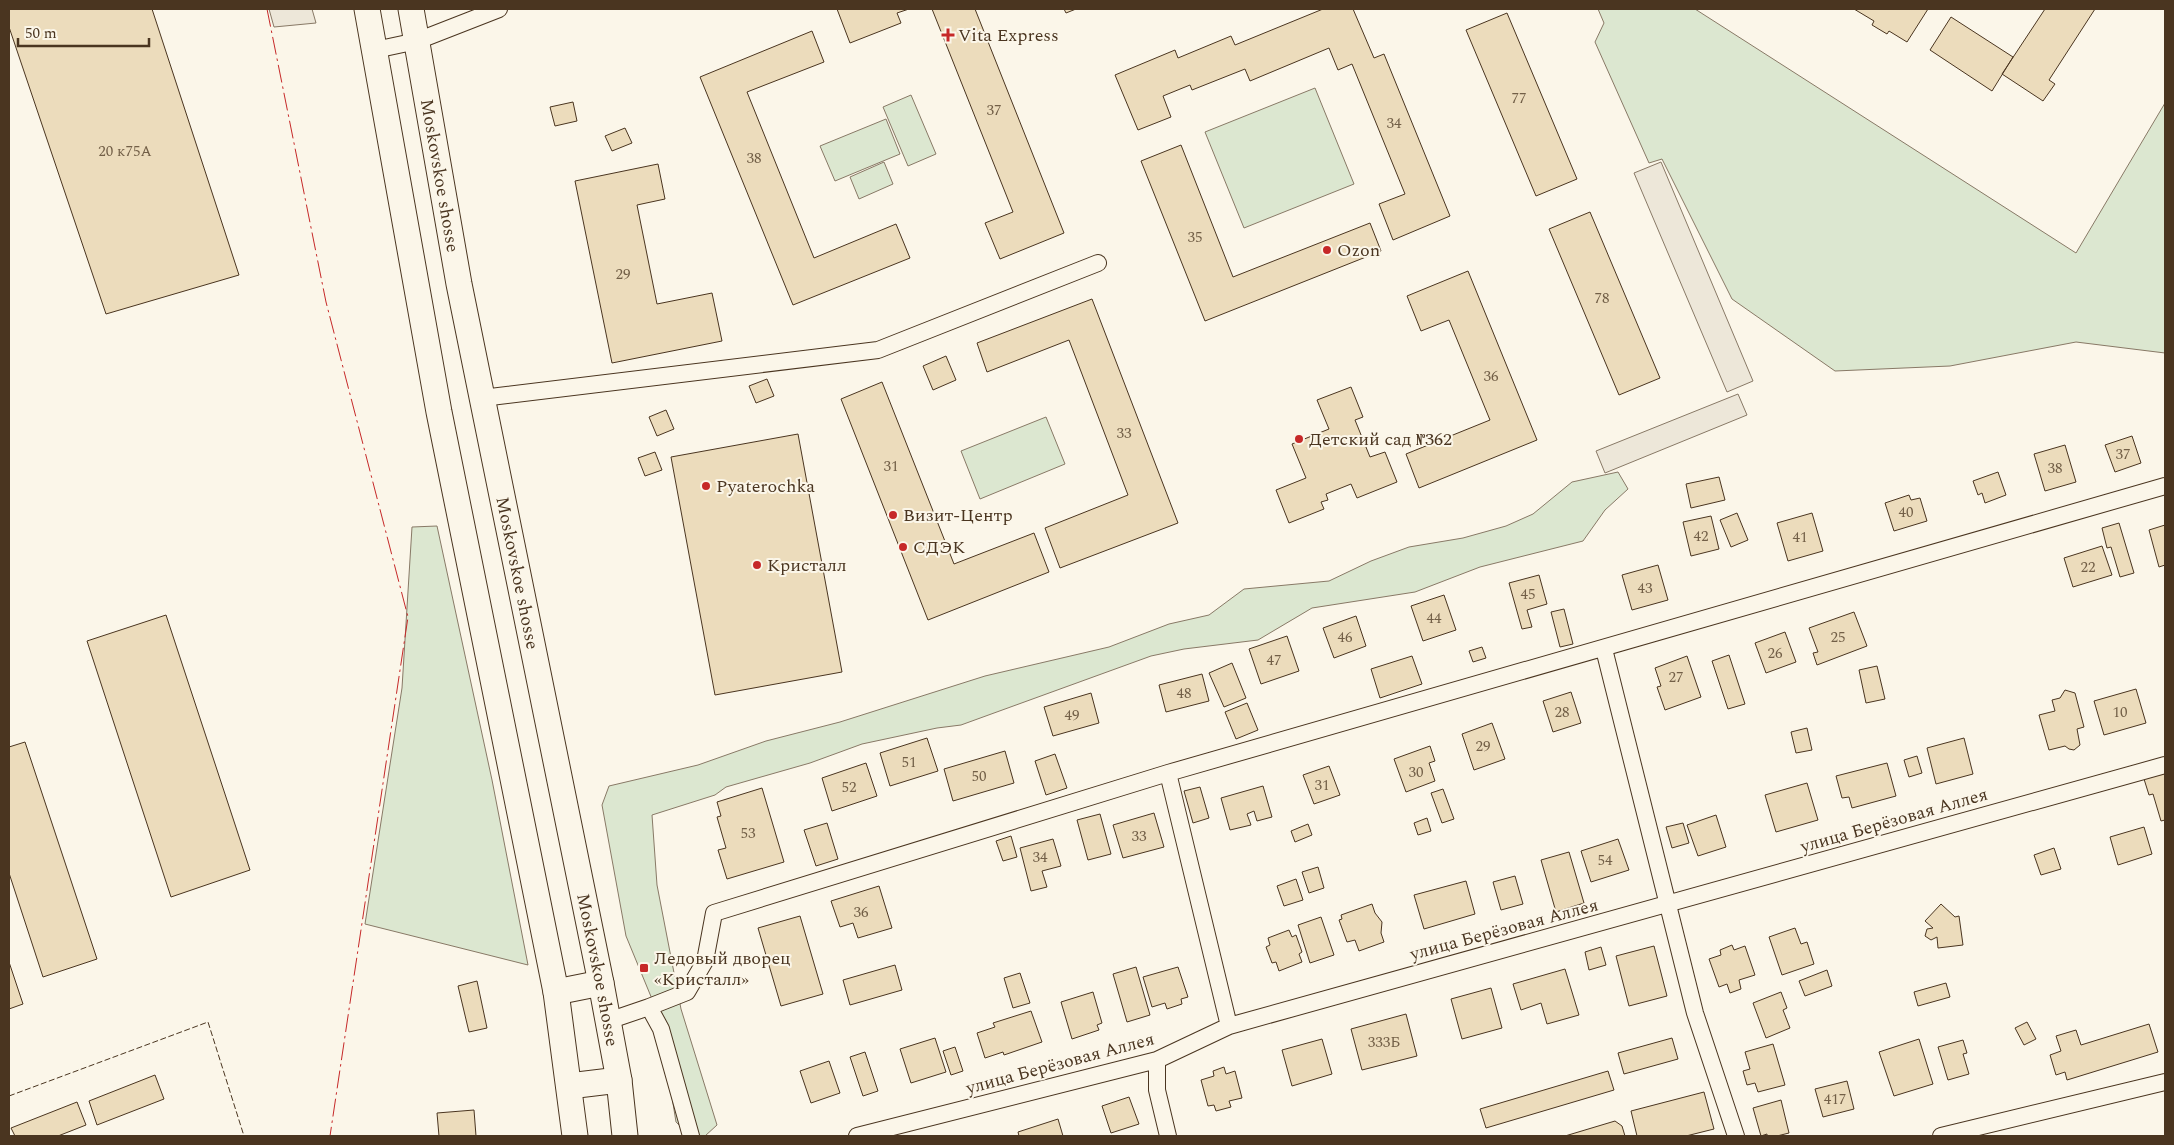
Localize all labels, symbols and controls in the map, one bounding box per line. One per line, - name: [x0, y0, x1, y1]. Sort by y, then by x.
- scale bar: [18, 15, 149, 47]
- text: 50 m: [25, 22, 57, 45]
- place label: Vita Express: [958, 22, 1059, 49]
- marker: Vita Express: [942, 29, 954, 41]
- house number: 77: [1511, 87, 1527, 110]
- street label: Moskovskoe shosse: [413, 97, 466, 254]
- house number: 37: [986, 99, 1002, 122]
- house number: 34: [1386, 112, 1402, 135]
- house number: 20 к75А: [98, 140, 152, 163]
- house number: 38: [746, 147, 762, 170]
- house number: 35: [1187, 226, 1203, 249]
- place label: Ozon: [1337, 237, 1380, 264]
- marker: Ozon: [1321, 244, 1333, 256]
- house number: 29: [615, 263, 631, 286]
- house number: 78: [1594, 287, 1610, 310]
- house number: 36: [1483, 365, 1499, 388]
- house number: 33: [1116, 422, 1132, 445]
- place label: Детский сад №362: [1309, 426, 1452, 453]
- marker: Детский сад №362: [1293, 433, 1305, 445]
- house number: 37: [2115, 443, 2131, 466]
- house number: 31: [883, 455, 899, 478]
- house number: 38: [2047, 457, 2063, 480]
- place label: Pyaterochka: [716, 473, 815, 500]
- marker: Pyaterochka: [700, 480, 712, 492]
- street label: Moskovskoe shosse: [489, 494, 546, 652]
- house number: 40: [1898, 501, 1914, 524]
- place label: Визит-Центр: [903, 502, 1013, 529]
- marker: Визит-Центр: [887, 509, 899, 521]
- house number: 42: [1693, 525, 1709, 548]
- house number: 41: [1792, 526, 1808, 549]
- place label: СДЭК: [913, 534, 965, 561]
- marker: СДЭК: [897, 541, 909, 553]
- place label: Кристалл: [767, 552, 847, 579]
- house number: 22: [2080, 556, 2096, 579]
- marker: Кристалл: [751, 559, 763, 571]
- house number: 43: [1637, 577, 1653, 600]
- house number: 45: [1520, 583, 1536, 606]
- house number: 44: [1426, 607, 1442, 630]
- house number: 46: [1337, 626, 1353, 649]
- house number: 25: [1830, 626, 1846, 649]
- house number: 26: [1767, 642, 1783, 665]
- house number: 47: [1266, 649, 1282, 672]
- house number: 27: [1668, 666, 1684, 689]
- house number: 48: [1176, 682, 1192, 705]
- house number: 28: [1554, 701, 1570, 724]
- house number: 10: [2112, 701, 2128, 724]
- house number: 49: [1064, 704, 1080, 727]
- house number: 29: [1475, 735, 1491, 758]
- house number: 51: [901, 751, 917, 774]
- house number: 30: [1408, 761, 1424, 784]
- house number: 50: [971, 765, 987, 788]
- house number: 31: [1314, 774, 1330, 797]
- house number: 52: [841, 776, 857, 799]
- street label: улица Берёзовая Аллея: [1796, 781, 1991, 860]
- house number: 53: [740, 822, 756, 845]
- house number: 33: [1131, 825, 1147, 848]
- house number: 34: [1032, 846, 1048, 869]
- house number: 54: [1597, 849, 1613, 872]
- street label: Moskovskoe shosse: [569, 891, 626, 1049]
- street label: улица Берёзовая Аллея: [1406, 891, 1601, 968]
- house number: 36: [853, 901, 869, 924]
- place label: Ледовый дворец «Кристалл»: [654, 945, 791, 993]
- marker: Ледовый дворец «Кристалл»: [638, 962, 650, 974]
- street label: улица Берёзовая Аллея: [962, 1025, 1157, 1102]
- house number: 333Б: [1368, 1031, 1400, 1054]
- house number: 417: [1824, 1088, 1846, 1111]

